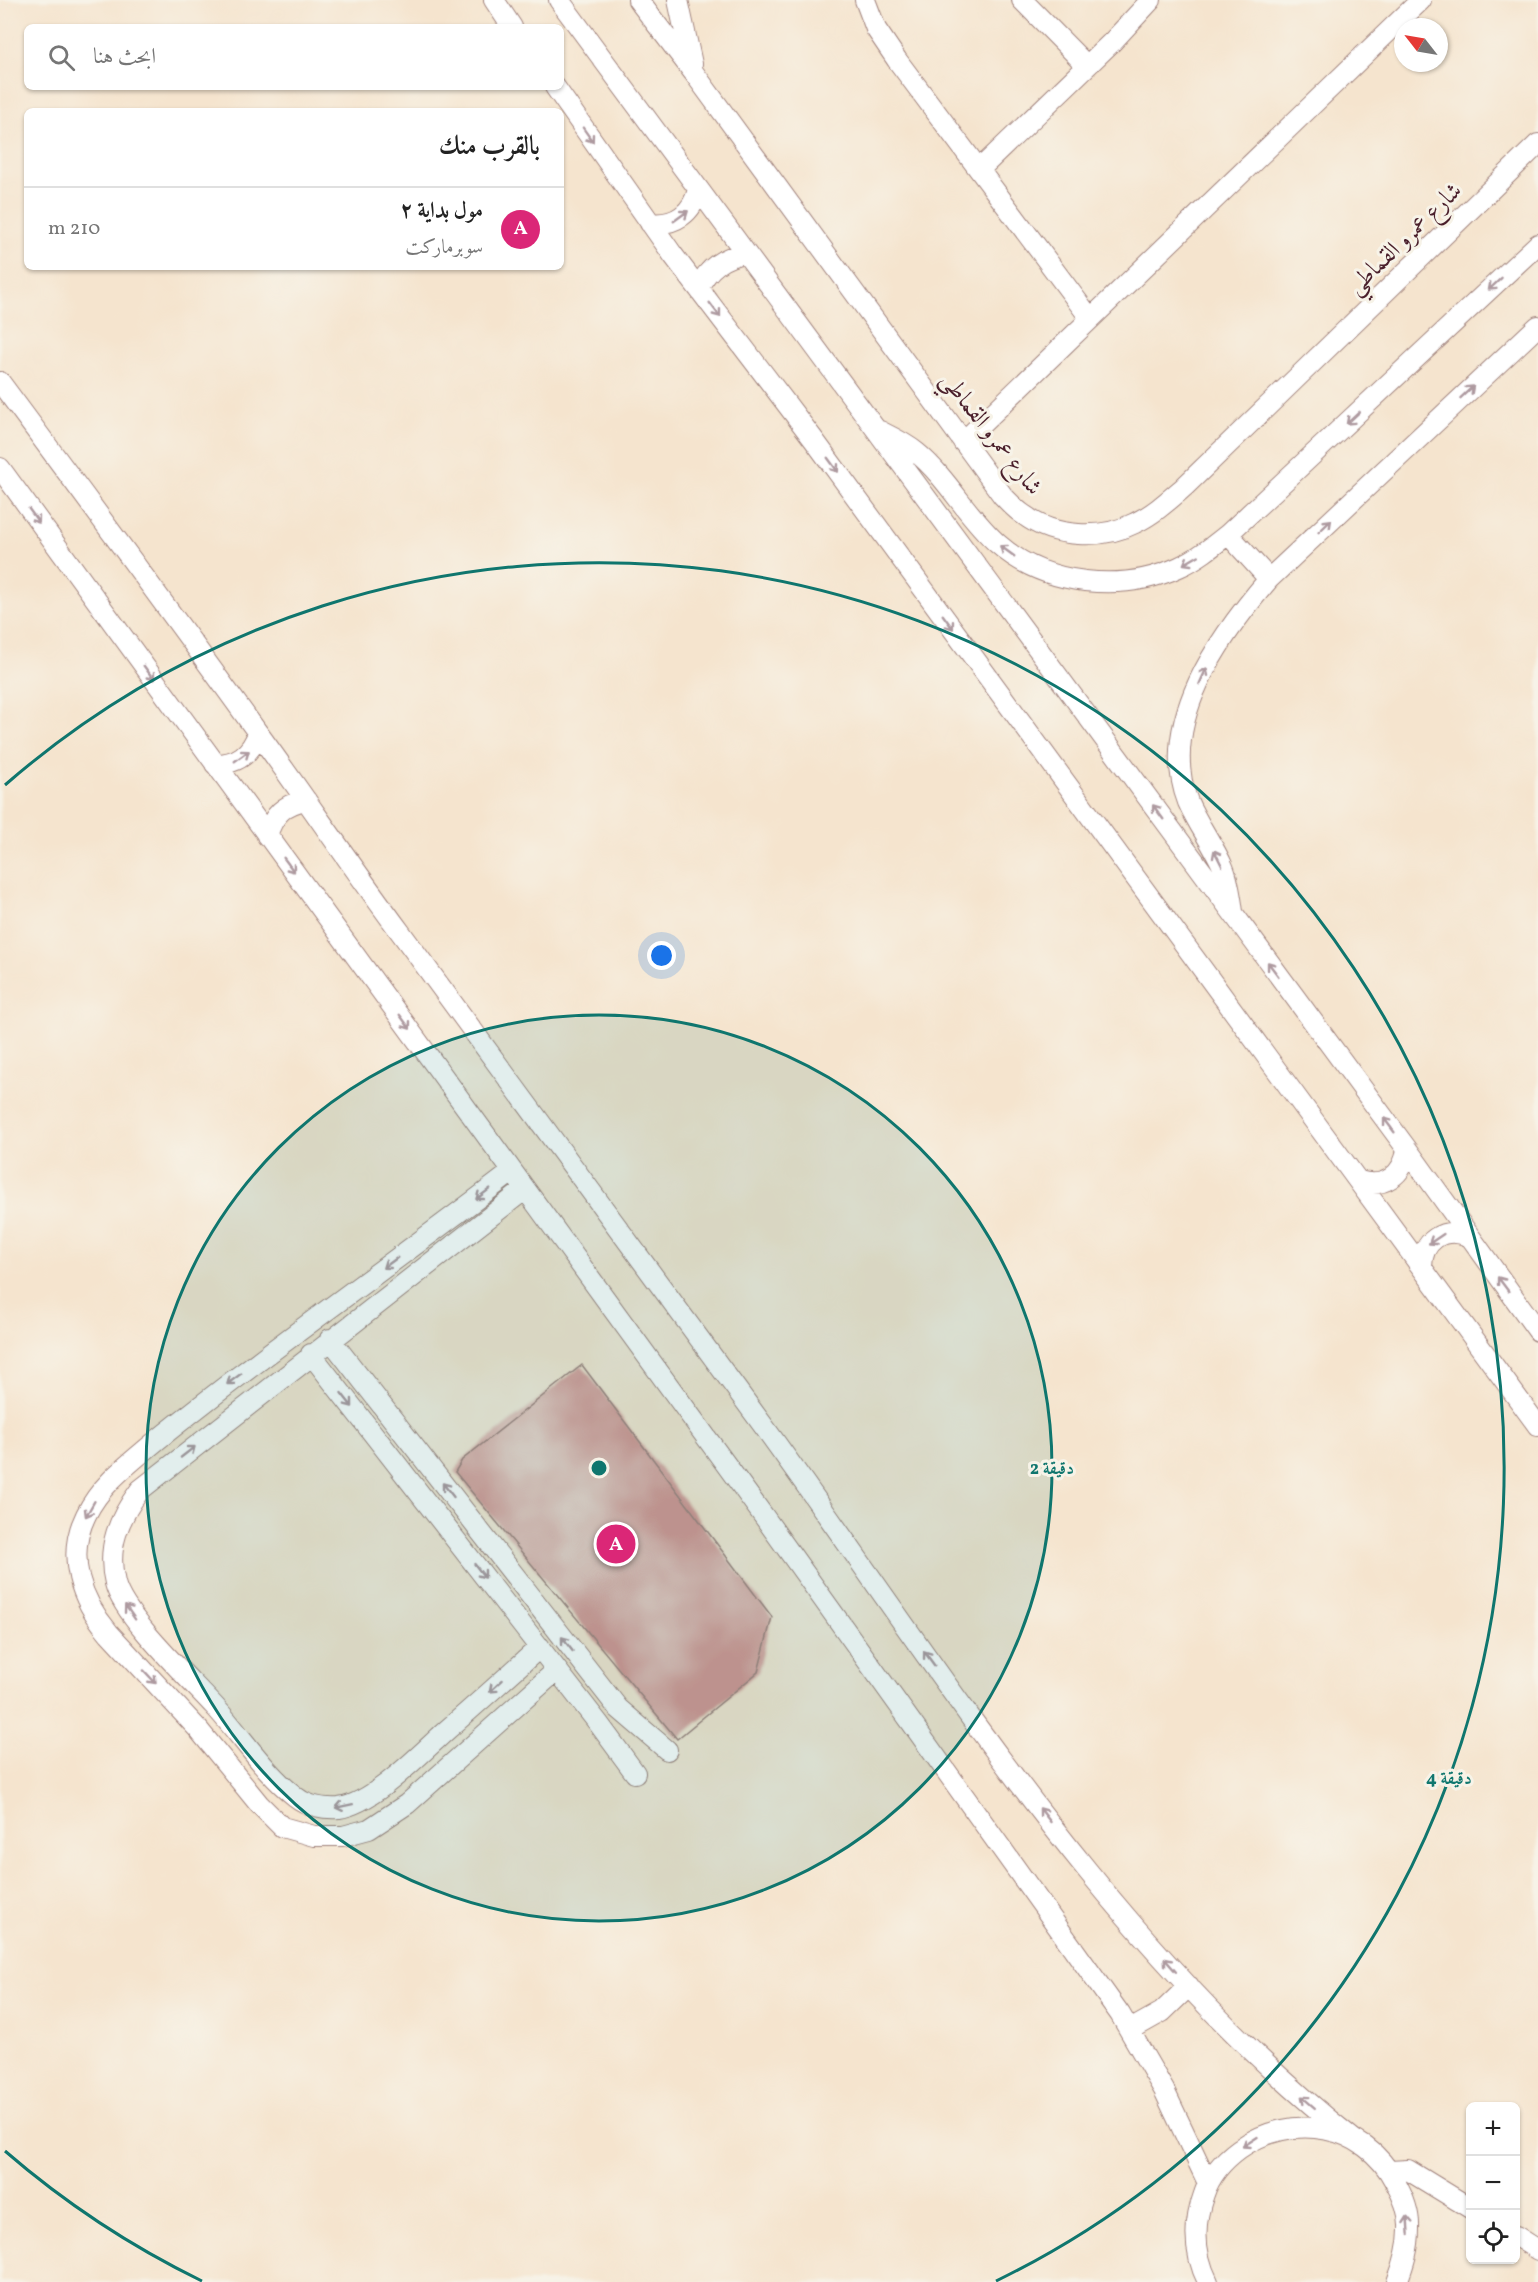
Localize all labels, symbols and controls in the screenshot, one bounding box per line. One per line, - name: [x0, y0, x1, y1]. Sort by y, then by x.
- north arrow: [1394, 18, 1448, 72]
- search box: [24, 24, 564, 90]
- icon: search: [45, 41, 78, 74]
- text: ابحث هنا: [93, 42, 156, 73]
- one-way arrow: [582, 126, 594, 143]
- text: بالقرب منك: [439, 129, 540, 165]
- street label: شارع عمرو القماطي: [1340, 176, 1473, 306]
- text: مول بداية ۲: [400, 196, 483, 227]
- one-way arrow: [673, 210, 689, 222]
- text: 210 m: [48, 215, 100, 243]
- text: A: [513, 215, 528, 243]
- text: سوبرماركت: [405, 234, 483, 262]
- one-way arrow: [1488, 277, 1503, 291]
- one-way arrow: [709, 301, 721, 317]
- street label: شارع عمرو القماطي: [928, 365, 1050, 506]
- one-way arrow: [1459, 386, 1474, 400]
- one-way arrow: [1346, 411, 1361, 425]
- one-way arrow: [827, 457, 839, 473]
- one-way arrow: [28, 507, 41, 523]
- one-way arrow: [1318, 519, 1333, 533]
- one-way arrow: [999, 545, 1015, 557]
- one-way arrow: [1183, 554, 1200, 566]
- one-way arrow: [942, 614, 954, 630]
- one-way arrow: [143, 665, 155, 681]
- one-way arrow: [1197, 667, 1209, 685]
- one-way arrow: [233, 750, 249, 762]
- one-way arrow: [1151, 804, 1164, 820]
- one-way arrow: [1212, 850, 1224, 868]
- one-way arrow: [282, 857, 295, 873]
- your location: [647, 941, 676, 970]
- one-way arrow: [1267, 961, 1279, 977]
- one-way arrow: [399, 1013, 411, 1029]
- one-way arrow: [1383, 1118, 1396, 1134]
- one-way arrow: [476, 1188, 492, 1200]
- one-way arrow: [1429, 1233, 1445, 1245]
- one-way arrow: [383, 1257, 399, 1269]
- one-way arrow: [1497, 1276, 1509, 1292]
- one-way arrow: [226, 1373, 242, 1386]
- one-way arrow: [341, 1392, 354, 1408]
- one-way arrow: [180, 1445, 196, 1458]
- text: 2 دقيقة: [1030, 1457, 1074, 1482]
- centre of rings: [589, 1458, 609, 1478]
- one-way arrow: [441, 1482, 454, 1498]
- one-way arrow: [83, 1500, 95, 1517]
- pin: A: [596, 1522, 636, 1566]
- one-way arrow: [474, 1563, 487, 1579]
- one-way arrow: [124, 1604, 136, 1620]
- one-way arrow: [561, 1636, 574, 1652]
- one-way arrow: [923, 1651, 935, 1667]
- one-way arrow: [142, 1669, 157, 1684]
- one-way arrow: [489, 1679, 504, 1693]
- text: 4 دقيقة: [1426, 1767, 1472, 1792]
- one-way arrow: [335, 1800, 354, 1812]
- one-way arrow: [1039, 1807, 1052, 1823]
- one-way arrow: [1163, 1958, 1177, 1973]
- one-way arrow: [1301, 2095, 1316, 2109]
- map controls: [1466, 2102, 1520, 2264]
- button: +: [1466, 2102, 1520, 2156]
- one-way arrow: [1242, 2136, 1258, 2148]
- button: −: [1466, 2156, 1520, 2210]
- button: locate: [1466, 2210, 1520, 2264]
- one-way arrow: [1402, 2216, 1413, 2236]

